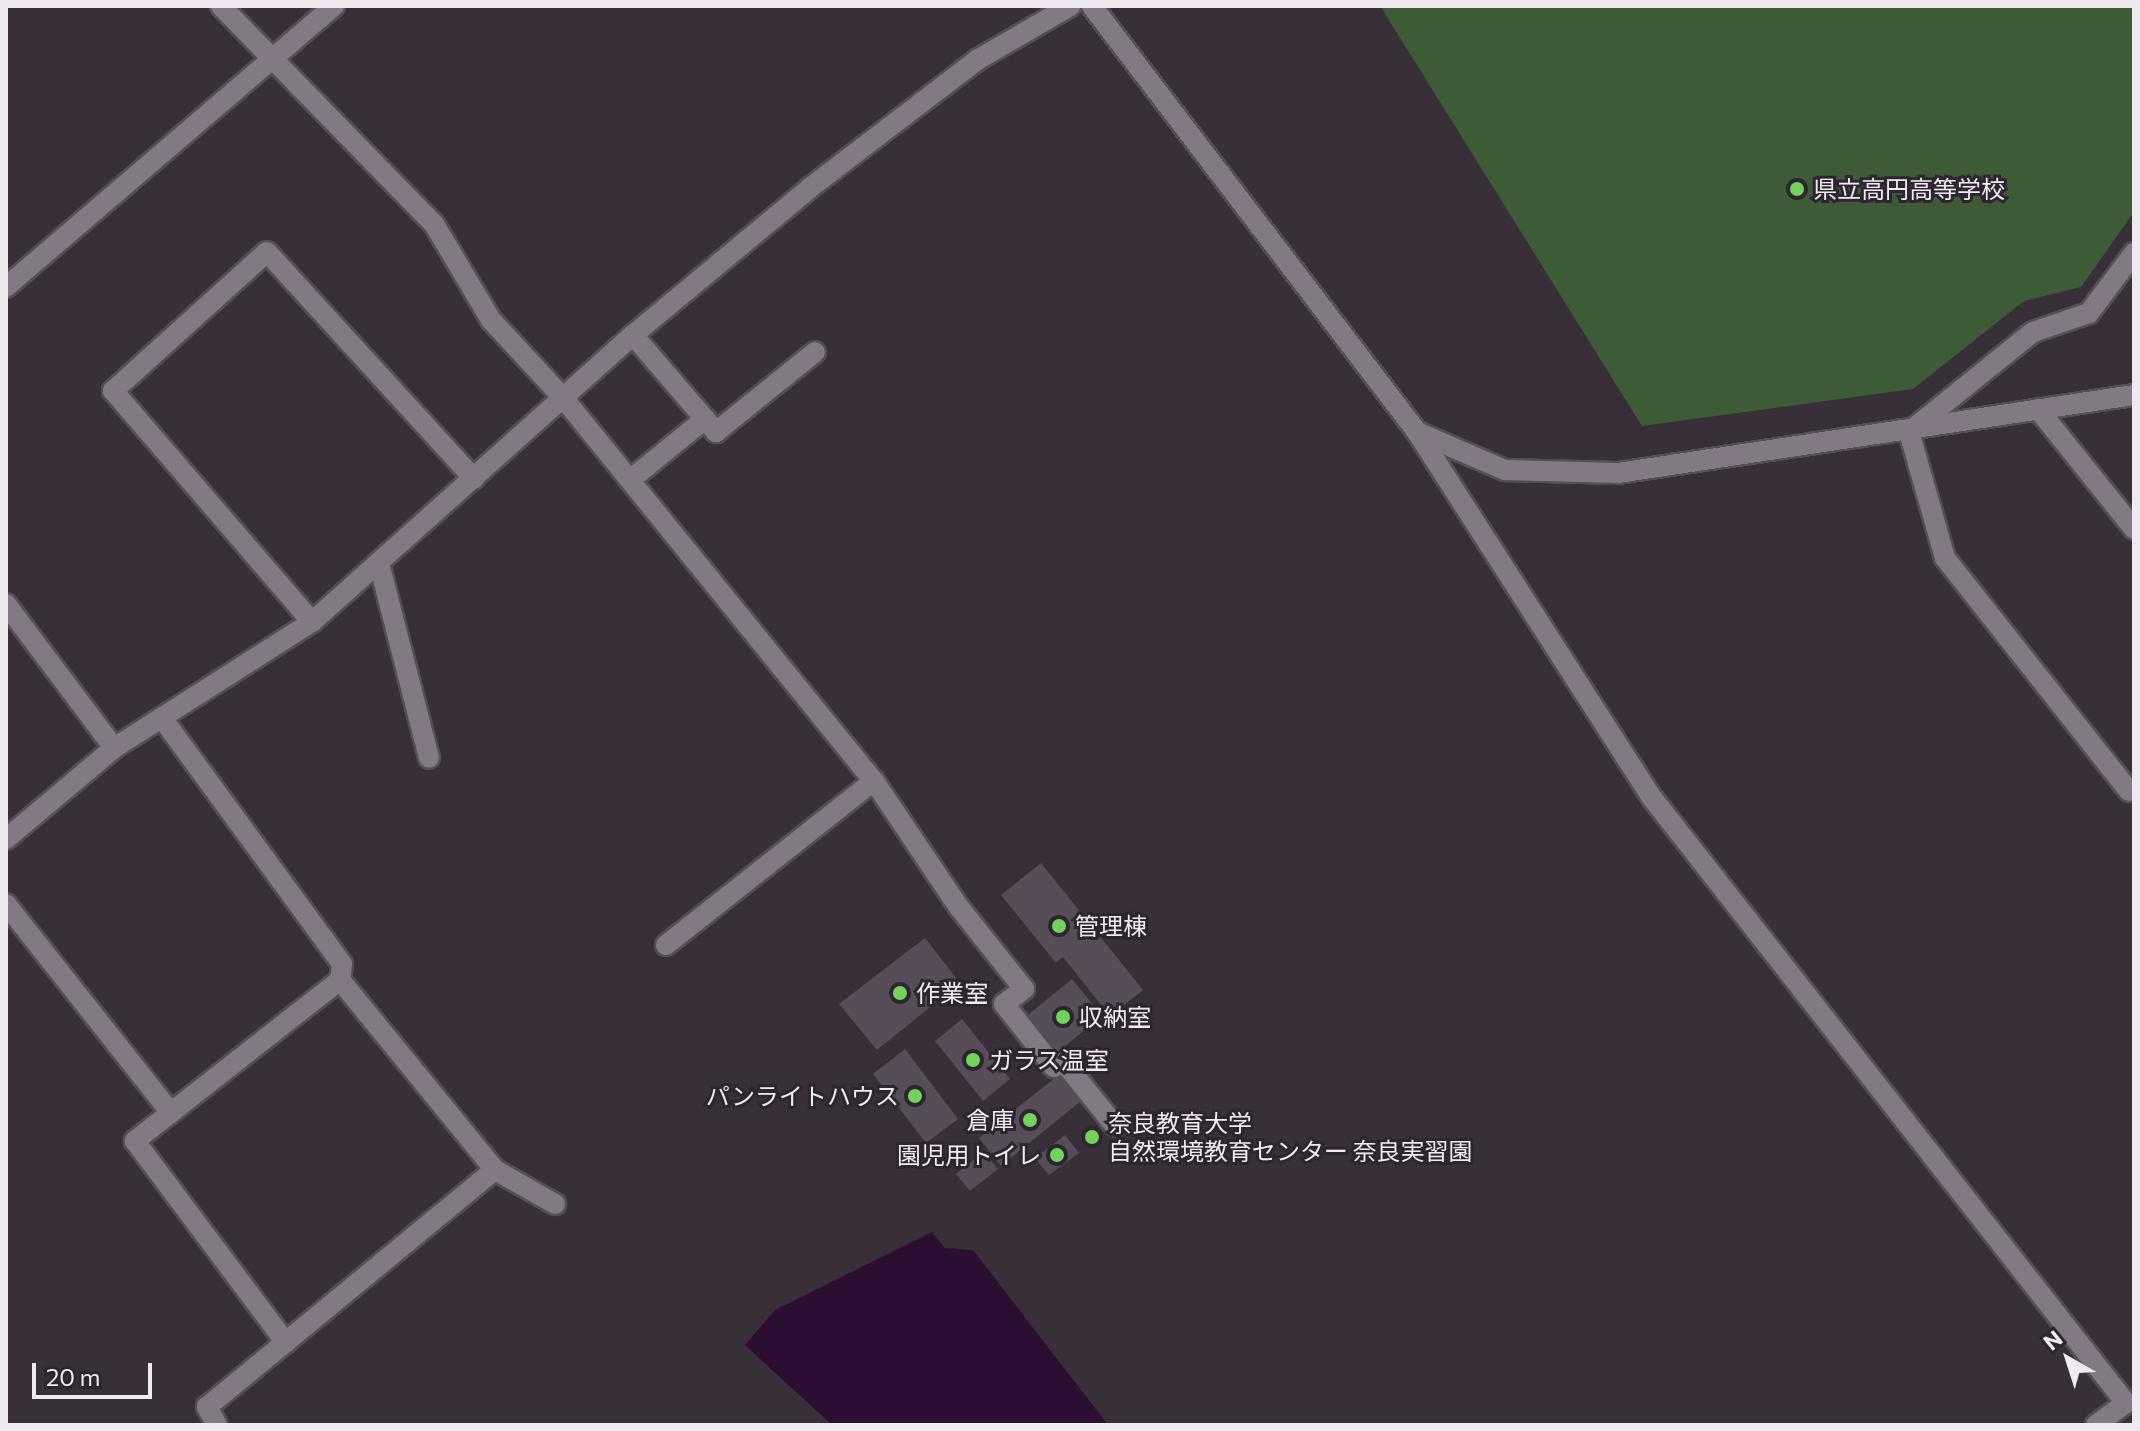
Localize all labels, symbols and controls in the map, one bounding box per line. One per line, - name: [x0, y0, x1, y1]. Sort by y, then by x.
- place label: 県立高円高等学校: [1813, 175, 2005, 203]
- marker: 県立高円高等学校: [1788, 180, 1806, 198]
- place label: 管理棟: [1075, 912, 1147, 940]
- marker: 管理棟: [1050, 917, 1068, 935]
- place label: 作業室: [916, 979, 988, 1007]
- marker: 作業室: [891, 984, 909, 1002]
- place label: 収納室: [1079, 1003, 1151, 1031]
- marker: 収納室: [1054, 1008, 1072, 1026]
- place label: ガラス温室: [989, 1046, 1109, 1074]
- marker: ガラス温室: [964, 1051, 982, 1069]
- place label: パンライトハウス: [707, 1082, 899, 1110]
- marker: パンライトハウス: [906, 1087, 924, 1105]
- place label: 倉庫: [966, 1106, 1014, 1134]
- place label: 奈良教育大学 自然環境教育センター 奈良実習園: [1108, 1109, 1473, 1165]
- marker: 倉庫: [1021, 1111, 1039, 1129]
- marker: 奈良教育大学 自然環境教育センター 奈良実習園: [1083, 1128, 1101, 1146]
- place label: 園児用トイレ: [897, 1141, 1041, 1169]
- marker: 園児用トイレ: [1048, 1146, 1066, 1164]
- north arrow: [2028, 1319, 2108, 1399]
- text: N: [2038, 1324, 2067, 1356]
- scale bar: [36, 1347, 156, 1397]
- text: 20 m: [46, 1362, 100, 1391]

